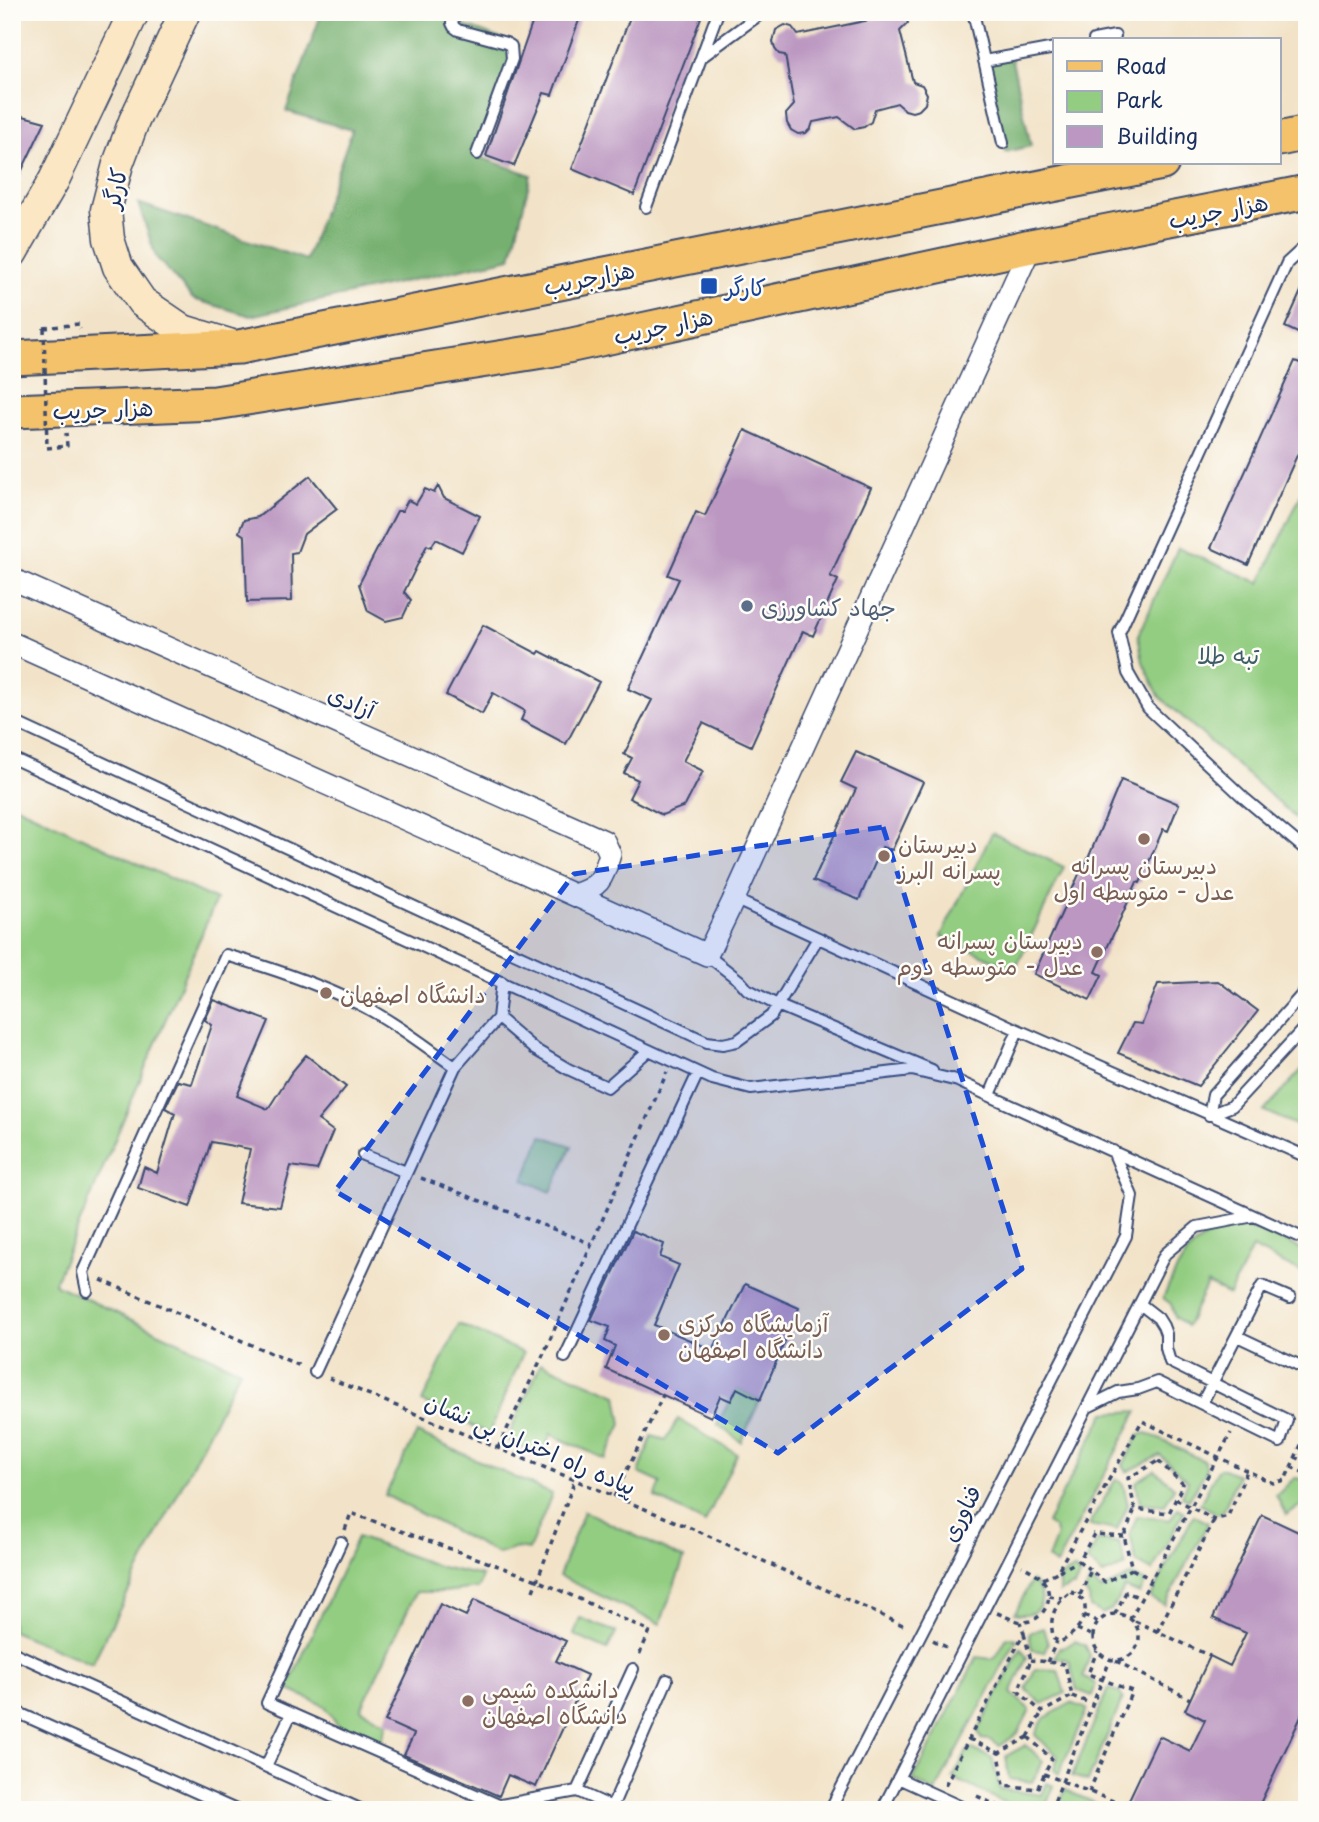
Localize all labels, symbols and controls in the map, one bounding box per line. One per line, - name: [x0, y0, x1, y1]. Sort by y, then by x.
- legend: [1053, 38, 1280, 164]
- text: Road: [1116, 49, 1167, 81]
- text: Park: [1116, 83, 1163, 115]
- text: Building: [1116, 119, 1198, 151]
- street label: کارگر: [92, 164, 135, 214]
- street label: هزار جریب: [1165, 183, 1271, 237]
- street label: هزارجریب: [540, 251, 638, 303]
- place label: کارگر: [723, 269, 766, 304]
- marker: کارگر: [699, 276, 719, 296]
- street label: هزار جریب: [610, 297, 716, 353]
- street label: هزار جریب: [52, 389, 154, 427]
- place label: جهاد کشاورزی: [761, 589, 896, 624]
- marker: جهاد کشاورزی: [739, 598, 755, 614]
- park label: تبه طلا: [1197, 637, 1259, 672]
- street label: آزادی: [323, 675, 383, 727]
- place label: دبیرستان پسرانه البرز: [896, 826, 1001, 887]
- marker: دبیرستان پسرانه عدل - متوسطه اول: [1136, 831, 1152, 847]
- place label: دبیرستان پسرانه عدل - متوسطه اول: [1054, 847, 1234, 908]
- marker: دبیرستان پسرانه البرز: [876, 848, 892, 864]
- place label: دبیرستان پسرانه عدل - متوسطه دوم: [897, 922, 1083, 985]
- marker: دبیرستان پسرانه عدل - متوسطه دوم: [1089, 944, 1105, 960]
- place label: دانشگاه اصفهان: [340, 976, 486, 1011]
- marker: دانشگاه اصفهان: [318, 985, 334, 1001]
- place label: آزمایشگاه مرکزی دانشگاه اصفهان: [678, 1305, 830, 1366]
- marker: آزمایشگاه مرکزی دانشگاه اصفهان: [656, 1327, 672, 1343]
- street label: پیاده راه اختران بی نشان: [420, 1383, 642, 1503]
- street label: فناوری: [931, 1479, 989, 1547]
- place label: دانشکده شیمی دانشگاه اصفهان: [482, 1671, 628, 1732]
- marker: دانشکده شیمی دانشگاه اصفهان: [460, 1693, 476, 1709]

